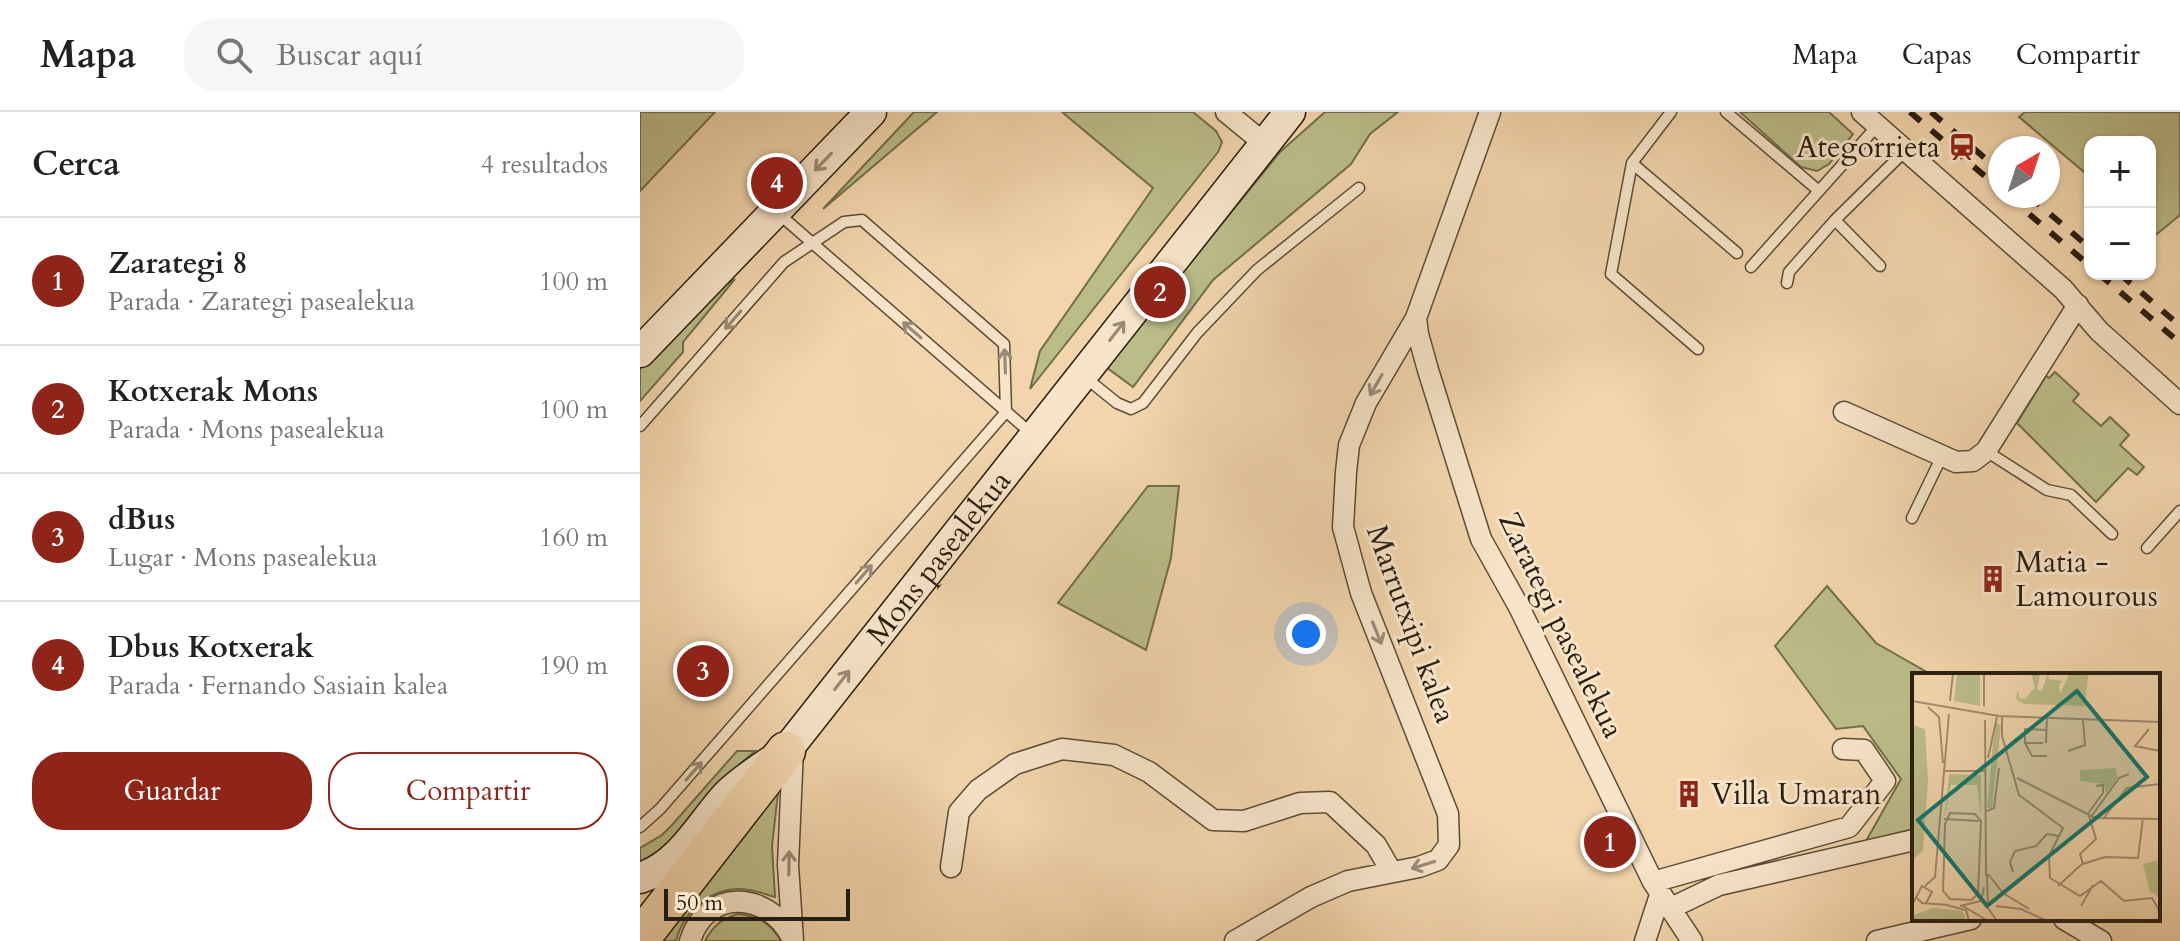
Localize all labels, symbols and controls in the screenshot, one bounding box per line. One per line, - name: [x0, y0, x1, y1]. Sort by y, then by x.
- search box: [184, 19, 744, 91]
- text: Mapa: [40, 29, 136, 81]
- icon: search: [212, 33, 256, 77]
- text: Buscar aquí: [276, 35, 423, 76]
- text: Mapa: [1792, 36, 1858, 74]
- text: Capas: [1902, 36, 1972, 74]
- text: Compartir: [2016, 36, 2140, 74]
- place label: Ategorrieta: [1796, 127, 1940, 168]
- station icon: Ategorrieta: [1947, 132, 1977, 162]
- north arrow: [1988, 136, 2060, 208]
- map controls: [2084, 136, 2156, 280]
- button: +: [2084, 136, 2156, 208]
- text: Cerca: [32, 141, 120, 187]
- text: 4 resultados: [481, 147, 608, 182]
- one-way arrow: [814, 151, 833, 171]
- pin: 4: [751, 153, 803, 213]
- button: −: [2084, 208, 2156, 280]
- text: Zarategi 8: [108, 243, 248, 284]
- pin: 2: [1134, 262, 1186, 322]
- text: 1: [51, 264, 65, 299]
- text: 100 m: [539, 264, 608, 299]
- text: Parada · Zarategi pasealekua: [108, 284, 415, 319]
- one-way arrow: [724, 310, 742, 330]
- one-way arrow: [902, 321, 922, 339]
- one-way arrow: [1109, 321, 1126, 342]
- one-way arrow: [997, 348, 1012, 375]
- text: Kotxerak Mons: [108, 371, 318, 412]
- one-way arrow: [1368, 373, 1384, 396]
- text: 2: [51, 392, 65, 427]
- text: 100 m: [539, 392, 608, 427]
- text: Parada · Mons pasealekua: [108, 412, 385, 447]
- street label: Mons pasealekua: [857, 462, 1020, 654]
- text: dBus: [108, 499, 175, 540]
- street label: Zarategi pasealekua: [1488, 505, 1634, 745]
- street label: Marrutxipi kalea: [1356, 519, 1466, 729]
- text: 3: [51, 520, 65, 555]
- text: 160 m: [539, 520, 608, 555]
- text: Lugar · Mons pasealekua: [108, 540, 378, 575]
- place label: Matia - Lamourous: [2015, 542, 2158, 617]
- building icon: Matia - Lamourous: [1978, 564, 2008, 594]
- one-way arrow: [855, 565, 873, 585]
- your location: [1286, 614, 1326, 654]
- one-way arrow: [1371, 620, 1386, 645]
- text: Dbus Kotxerak: [108, 627, 314, 668]
- pin: 3: [677, 641, 729, 701]
- text: 4: [51, 648, 65, 683]
- text: 190 m: [539, 648, 608, 683]
- text: Parada · Fernando Sasiain kalea: [108, 668, 448, 703]
- one-way arrow: [833, 670, 850, 691]
- inset map: [1912, 673, 2160, 921]
- button: Guardar: [32, 752, 312, 830]
- button: Compartir: [328, 752, 608, 830]
- one-way arrow: [684, 761, 702, 781]
- place label: Villa Umaran: [1711, 774, 1882, 815]
- building icon: Villa Umaran: [1674, 779, 1704, 809]
- pin: 1: [1584, 812, 1636, 872]
- one-way arrow: [781, 850, 796, 877]
- one-way arrow: [1410, 858, 1436, 873]
- scale bar: [664, 885, 850, 921]
- text: 50 m: [676, 888, 723, 918]

